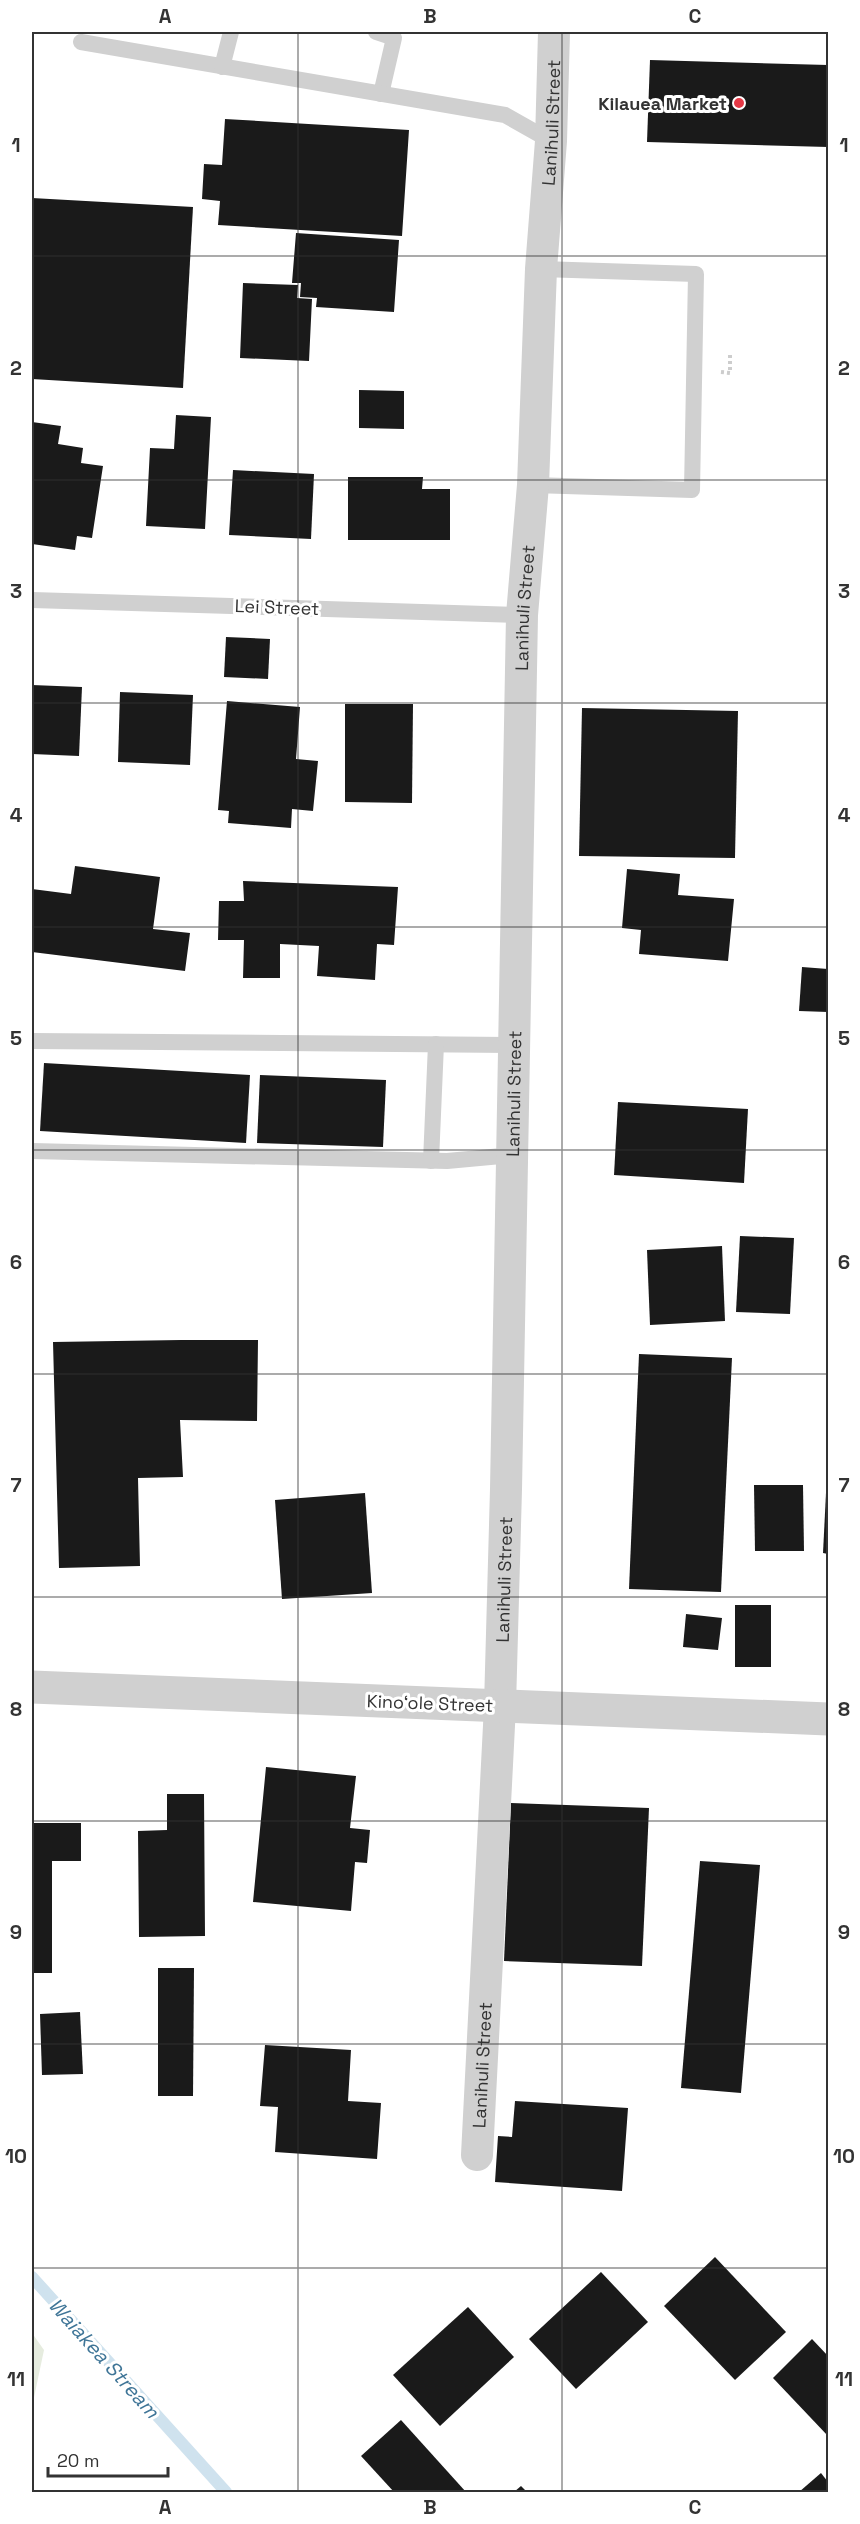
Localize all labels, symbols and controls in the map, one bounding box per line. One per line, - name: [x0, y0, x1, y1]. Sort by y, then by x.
- text: A: [159, 3, 172, 29]
- text: B: [423, 3, 437, 29]
- text: C: [689, 3, 702, 29]
- street label: Lanihuli Street: [536, 59, 565, 187]
- place label: Kilauea Market: [598, 92, 727, 115]
- marker: Kilauea Market: [732, 96, 746, 110]
- text: 1: [11, 132, 21, 158]
- text: 1: [839, 132, 849, 158]
- text: 2: [10, 355, 22, 381]
- text: 2: [838, 355, 850, 381]
- street label: Lanihuli Street: [509, 544, 539, 671]
- text: 3: [10, 578, 22, 604]
- text: 3: [838, 578, 850, 604]
- street label: Lei Street: [234, 594, 320, 620]
- text: 4: [10, 802, 23, 828]
- text: 4: [838, 802, 851, 828]
- text: 5: [10, 1025, 22, 1051]
- text: 5: [838, 1025, 850, 1051]
- street label: Lanihuli Street: [501, 1030, 526, 1157]
- text: 6: [10, 1249, 22, 1275]
- text: 6: [838, 1249, 850, 1275]
- text: 7: [10, 1472, 22, 1498]
- text: 7: [838, 1472, 850, 1498]
- street label: Lanihuli Street: [490, 1516, 517, 1643]
- street label: Kinoʻole Street: [366, 1689, 494, 1717]
- text: 8: [10, 1696, 22, 1722]
- text: 8: [838, 1696, 850, 1722]
- text: 9: [10, 1919, 22, 1945]
- text: 9: [838, 1919, 850, 1945]
- street label: Lanihuli Street: [467, 2002, 496, 2129]
- text: 10: [5, 2143, 27, 2169]
- text: 10: [833, 2143, 855, 2169]
- water label: Waiakea Stream: [43, 2292, 165, 2424]
- text: 11: [7, 2366, 25, 2392]
- text: 11: [835, 2366, 853, 2392]
- scale bar: [48, 2440, 168, 2478]
- text: 20 m: [57, 2449, 100, 2472]
- text: A: [159, 2494, 172, 2520]
- text: B: [423, 2494, 437, 2520]
- text: C: [689, 2494, 702, 2520]

